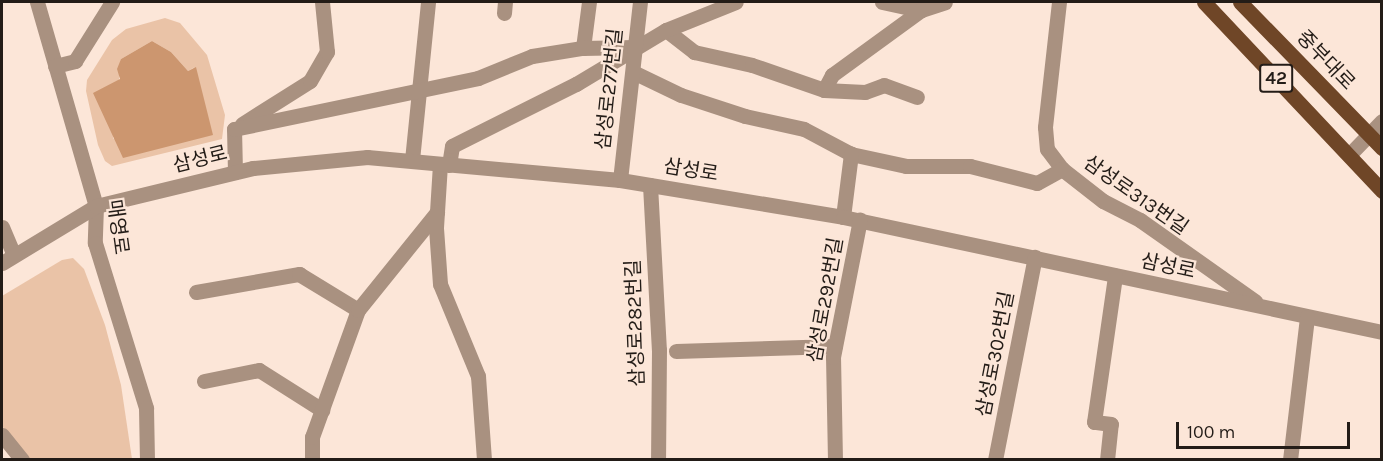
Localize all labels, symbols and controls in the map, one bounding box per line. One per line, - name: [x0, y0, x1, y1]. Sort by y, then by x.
- street label: 중부대로: [1292, 25, 1360, 95]
- street label: 삼성로277번길: [591, 27, 627, 151]
- road number: 42: [1258, 63, 1294, 93]
- street label: 삼성로: [170, 141, 230, 177]
- street label: 삼성로313번길: [1079, 150, 1193, 240]
- street label: 삼성로: [662, 154, 720, 186]
- street label: 매영로: [102, 198, 134, 256]
- street label: 삼성로292번길: [802, 235, 848, 365]
- street label: 삼성로: [1139, 249, 1197, 283]
- street label: 삼성로282번길: [621, 259, 649, 387]
- street label: 삼성로302번길: [971, 289, 1019, 419]
- scale bar: [1179, 410, 1353, 448]
- text: 100 m: [1187, 421, 1235, 443]

